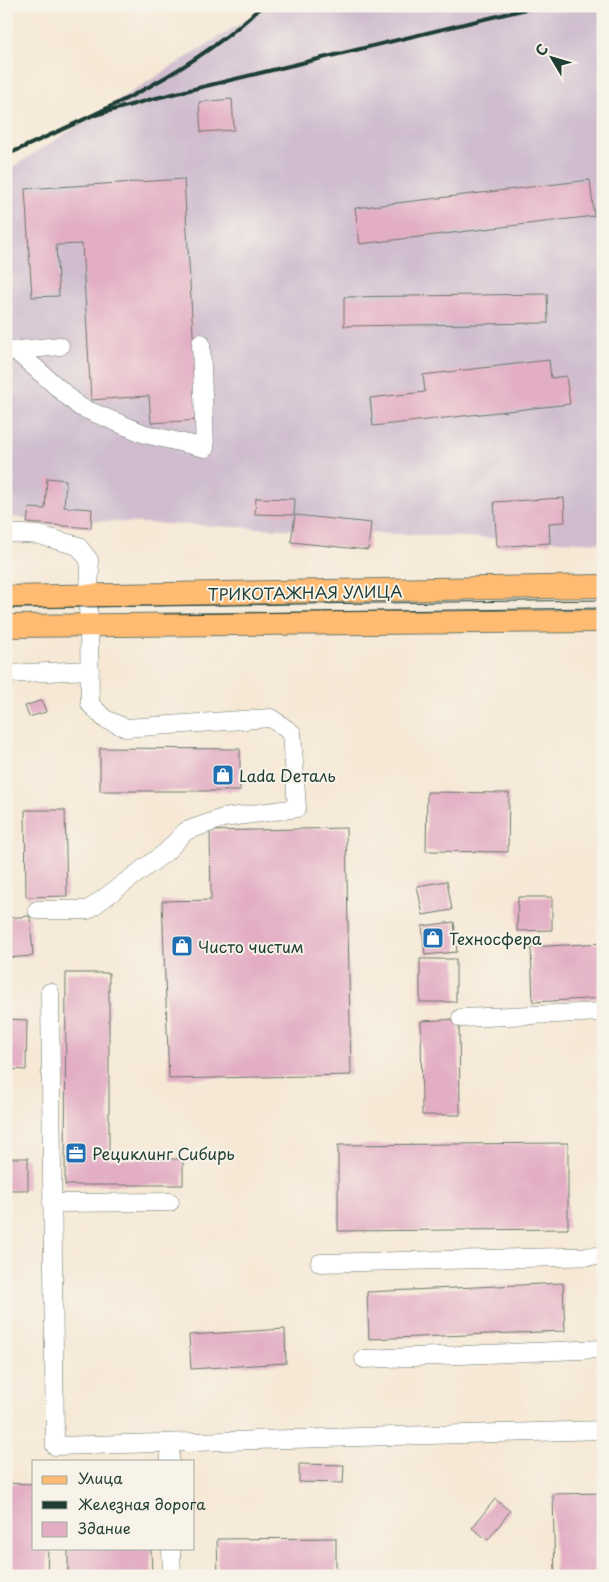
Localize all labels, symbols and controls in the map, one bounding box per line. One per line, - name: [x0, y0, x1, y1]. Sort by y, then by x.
- north arrow: [526, 32, 576, 82]
- text: С: [530, 39, 553, 60]
- street label: ТРИКОТАЖНАЯ УЛИЦА: [208, 578, 402, 606]
- shop icon: Lada Dеталь: [211, 763, 235, 787]
- place label: Lada Dеталь: [239, 763, 336, 787]
- shop icon: Техносфера: [421, 926, 445, 950]
- place label: Техносфера: [449, 926, 542, 950]
- shop icon: Чисто чистим: [170, 934, 194, 958]
- place label: Чисто чистим: [198, 934, 304, 958]
- office icon: Рециклинг Сибирь: [64, 1141, 88, 1165]
- place label: Рециклинг Сибирь: [92, 1141, 235, 1165]
- legend: [32, 1460, 195, 1550]
- text: Улица: [78, 1466, 123, 1489]
- text: Железная дорога: [78, 1492, 206, 1515]
- text: Здание: [78, 1516, 131, 1539]

